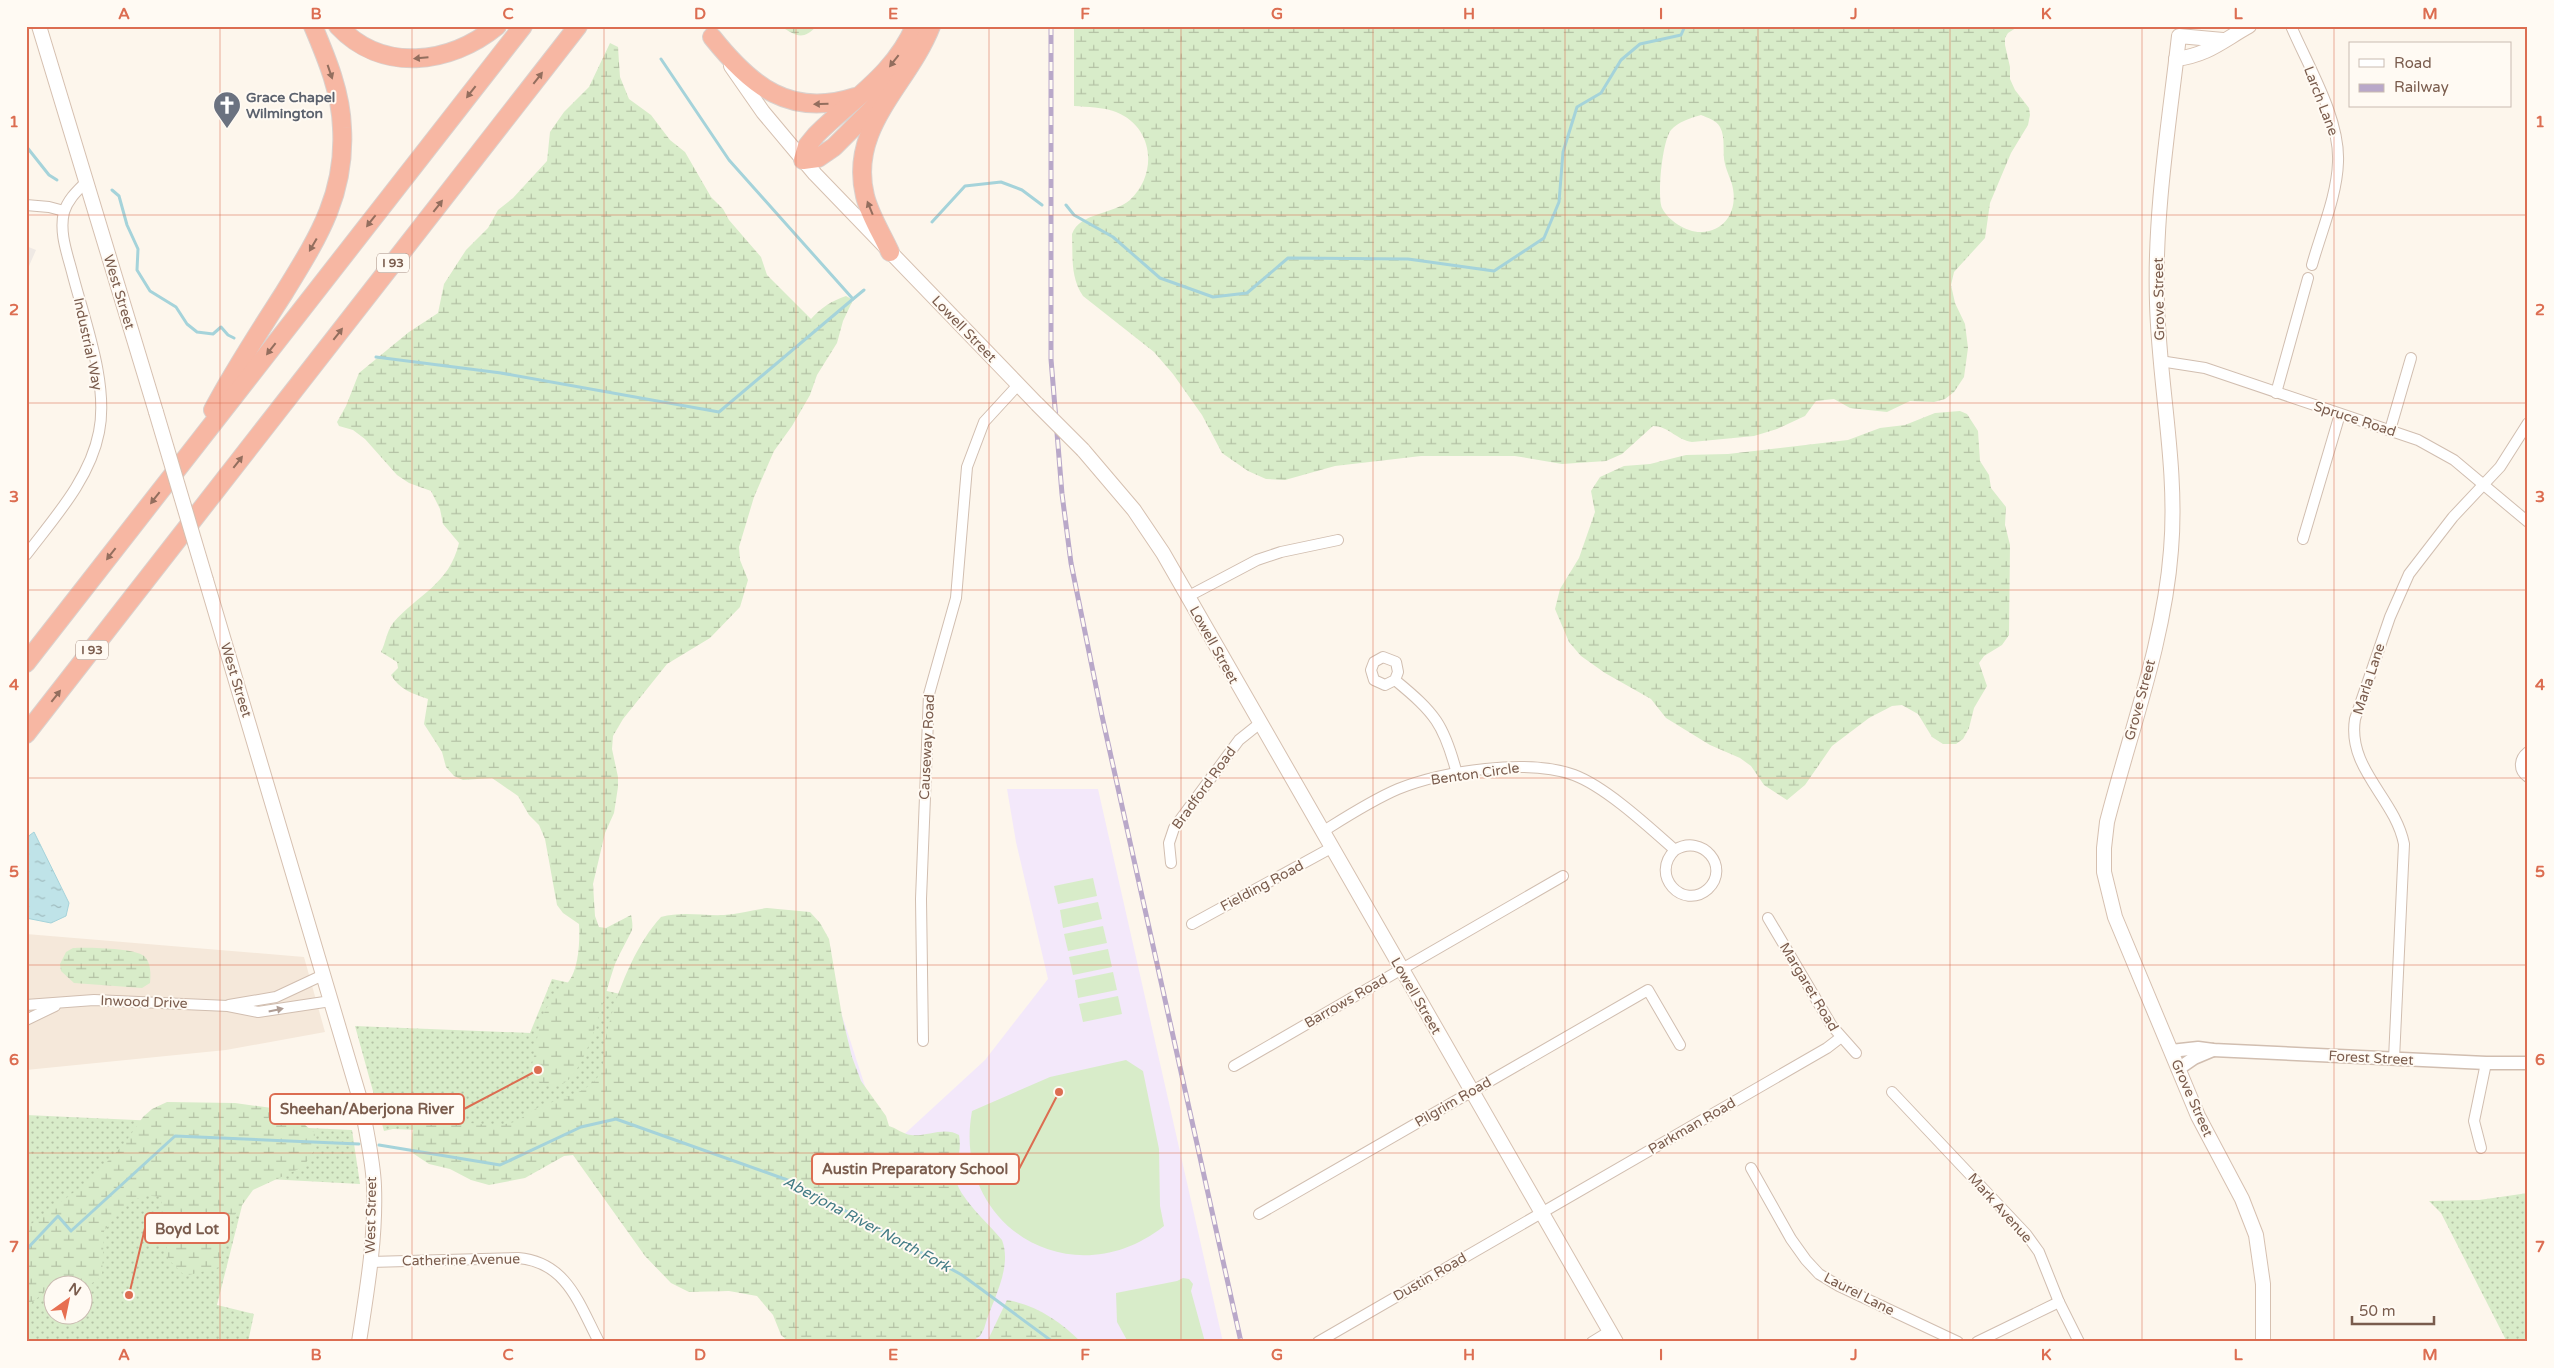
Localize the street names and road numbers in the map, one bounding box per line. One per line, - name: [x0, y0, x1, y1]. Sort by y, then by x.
- street label: Larch Lane: [2300, 64, 2342, 138]
- street label: West Street: [100, 253, 139, 332]
- road number: I 93: [377, 254, 409, 272]
- street label: Grove Street: [2150, 257, 2168, 341]
- street label: Lowell Street: [928, 292, 1000, 366]
- street label: Industrial Way: [70, 296, 106, 392]
- street label: Spruce Road: [2312, 398, 2398, 440]
- street label: Lowell Street: [1186, 603, 1243, 687]
- road number: I 93: [76, 640, 108, 660]
- street label: West Street: [217, 641, 256, 720]
- street label: Marla Lane: [2349, 641, 2389, 717]
- street label: Grove Street: [2121, 657, 2159, 742]
- street label: Causeway Road: [916, 694, 938, 800]
- street label: Bradford Road: [1168, 743, 1240, 833]
- street label: Benton Circle: [1430, 759, 1520, 789]
- street label: Fielding Road: [1217, 857, 1307, 915]
- street label: Margaret Road: [1776, 940, 1842, 1034]
- street label: Lowell Street: [1387, 955, 1445, 1038]
- street label: Barrows Road: [1301, 970, 1391, 1032]
- street label: Inwood Drive: [100, 992, 188, 1012]
- street label: Forest Street: [2328, 1047, 2415, 1069]
- street label: Grove Street: [2167, 1057, 2217, 1140]
- street label: Pilgrim Road: [1412, 1073, 1494, 1131]
- street label: Parkman Road: [1645, 1094, 1739, 1158]
- street label: Mark Avenue: [1964, 1170, 2036, 1246]
- street label: West Street: [362, 1176, 380, 1254]
- street label: Dustin Road: [1390, 1249, 1470, 1305]
- street label: Catherine Avenue: [402, 1250, 520, 1270]
- street label: Laurel Lane: [1821, 1269, 1897, 1319]

